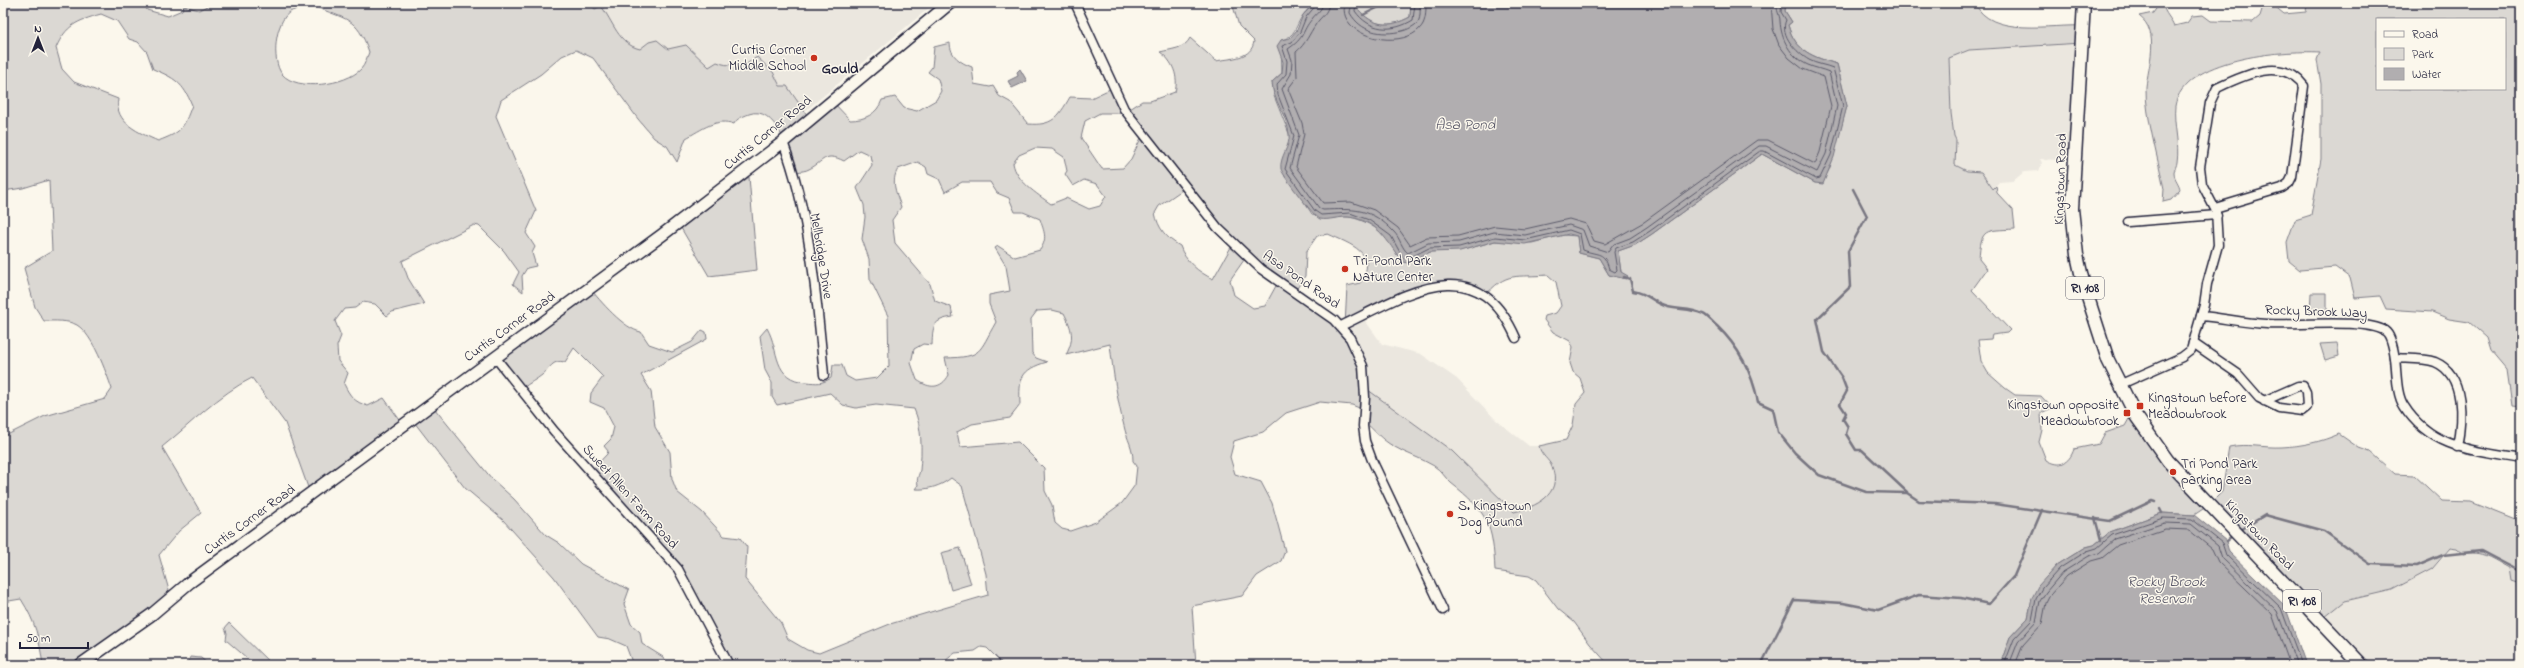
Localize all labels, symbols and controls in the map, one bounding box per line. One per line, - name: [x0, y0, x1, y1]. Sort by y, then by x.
- north arrow: [18, 18, 58, 58]
- legend: [2376, 18, 2506, 90]
- text: N: [34, 21, 42, 37]
- text: Road: [2412, 26, 2438, 44]
- place label: Curtis Corner Middle School: [729, 40, 807, 77]
- text: Park: [2412, 46, 2434, 64]
- marker: Curtis Corner Middle School: [809, 53, 819, 63]
- district label: Gould: [822, 58, 859, 80]
- text: Water: [2412, 66, 2441, 84]
- street label: Curtis Corner Road: [719, 91, 817, 175]
- water label: Asa Pond: [1435, 114, 1496, 136]
- street label: Kingstown Road: [2049, 133, 2074, 225]
- street label: Mellbridge Drive: [803, 211, 838, 301]
- street label: Asa Pond Road: [1258, 246, 1344, 315]
- place label: Tri-Pond Park Nature Center: [1353, 251, 1434, 288]
- marker: Tri-Pond Park Nature Center: [1340, 264, 1350, 274]
- road number: RI 108: [2066, 277, 2104, 299]
- street label: Curtis Corner Road: [460, 287, 560, 367]
- street label: Rocky Brook Way: [2264, 300, 2368, 325]
- place label: Kingstown before Meadowbrook: [2148, 388, 2247, 425]
- place label: Kingstown opposite Meadowbrook: [2007, 395, 2120, 432]
- marker: Kingstown before Meadowbrook: [2135, 401, 2145, 411]
- marker: Kingstown opposite Meadowbrook: [2122, 408, 2132, 418]
- street label: Sweet Allen Farm Road: [577, 440, 683, 554]
- place label: Tri Pond Park parking area: [2181, 454, 2258, 492]
- marker: Tri Pond Park parking area: [2168, 467, 2178, 477]
- street label: Curtis Corner Road: [200, 480, 300, 560]
- street label: Kingstown Road: [2219, 495, 2298, 576]
- place label: S. Kingstown Dog Pound: [1457, 496, 1531, 534]
- marker: S. Kingstown Dog Pound: [1445, 509, 1455, 519]
- water label: Rocky Brook Reservoir: [2127, 571, 2206, 610]
- road number: RI 108: [2283, 590, 2321, 612]
- scale bar: [20, 624, 88, 650]
- text: 50 m: [26, 630, 50, 648]

